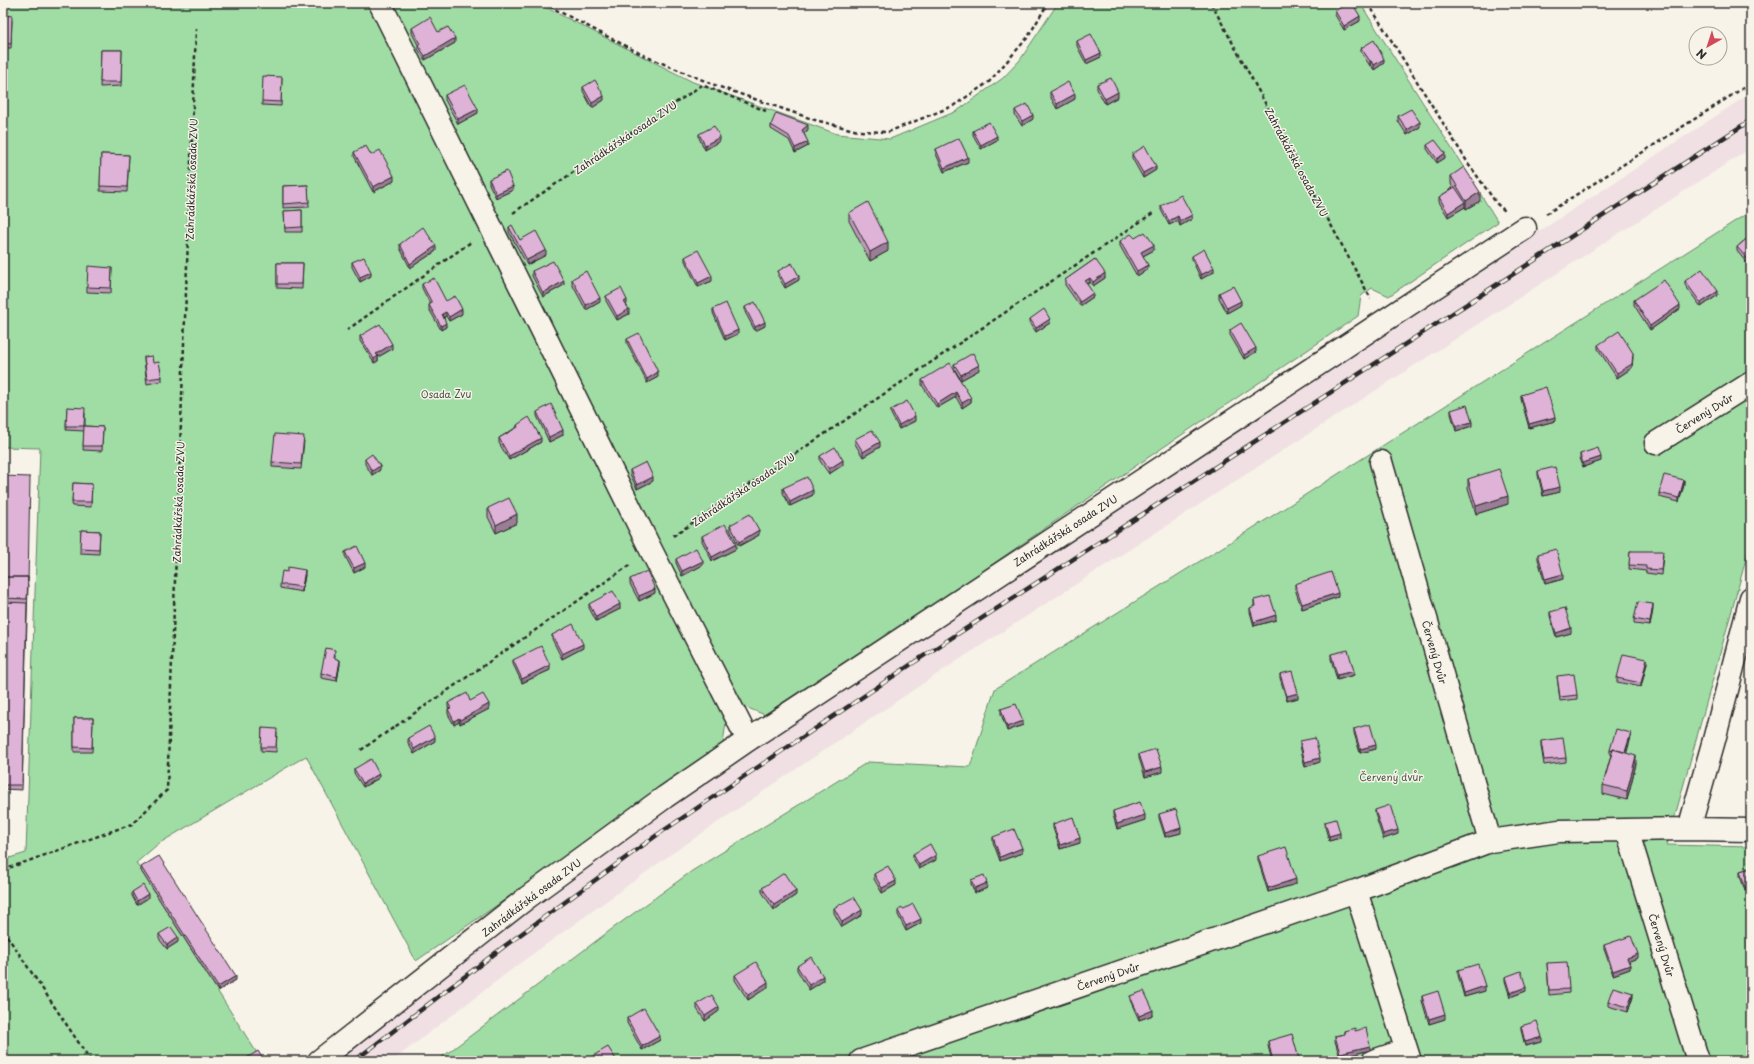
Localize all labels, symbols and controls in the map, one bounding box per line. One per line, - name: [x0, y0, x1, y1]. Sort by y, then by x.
- north arrow: [1688, 26, 1728, 66]
- text: N: [1692, 45, 1710, 64]
- street label: Zahrádkářská osada ZVU: [570, 97, 680, 177]
- street label: Zahrádkářská osada ZVU: [1262, 105, 1332, 219]
- street label: Zahrádkářská osada ZVU: [181, 118, 201, 240]
- park label: Osada Zvu: [421, 386, 471, 401]
- street label: Červený Dvůr: [1672, 389, 1736, 437]
- street label: Zahrádkářská osada ZVU: [168, 441, 188, 563]
- street label: Zahrádkářská osada ZVU: [688, 449, 798, 529]
- street label: Zahrádkářská osada ZVU: [1010, 491, 1120, 569]
- street label: Červený Dvůr: [1419, 619, 1451, 686]
- park label: Červený dvůr: [1359, 769, 1423, 785]
- street label: Zahrádkářská osada ZVU: [478, 854, 584, 940]
- street label: Červený Dvůr: [1645, 912, 1679, 979]
- street label: Červený Dvůr: [1075, 958, 1142, 994]

